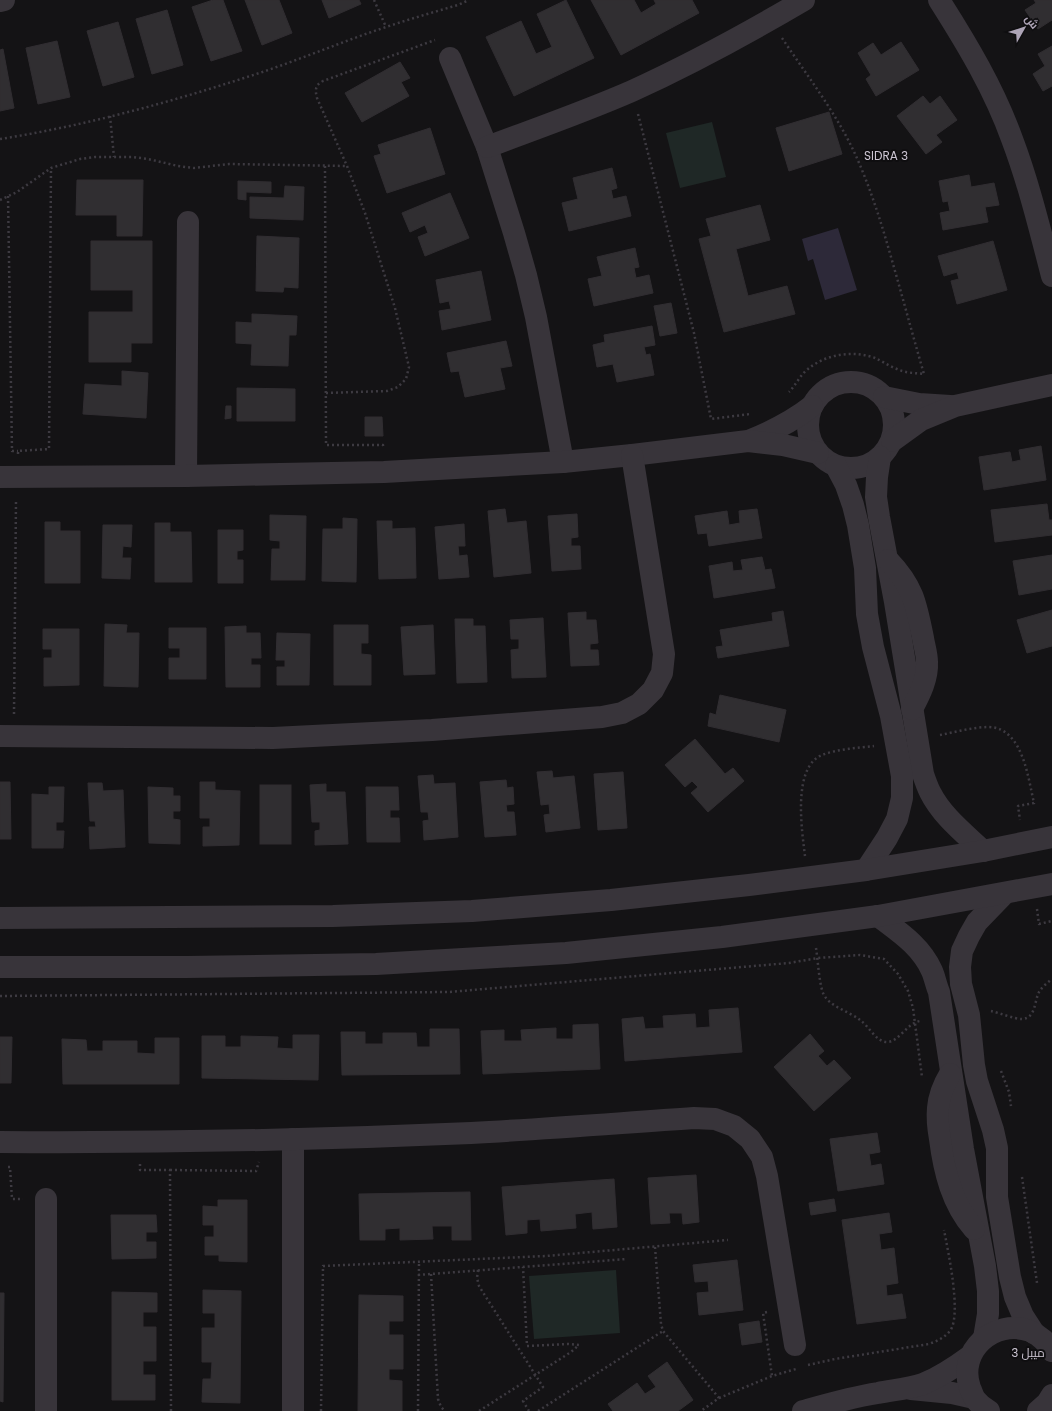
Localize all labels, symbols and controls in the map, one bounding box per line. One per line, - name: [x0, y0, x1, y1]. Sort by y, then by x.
- north arrow: [1004, 8, 1044, 48]
- text: ش: [1021, 11, 1042, 32]
- district label: SIDRA 3: [864, 147, 908, 164]
- district label: ميبل 3: [1011, 1344, 1045, 1361]

